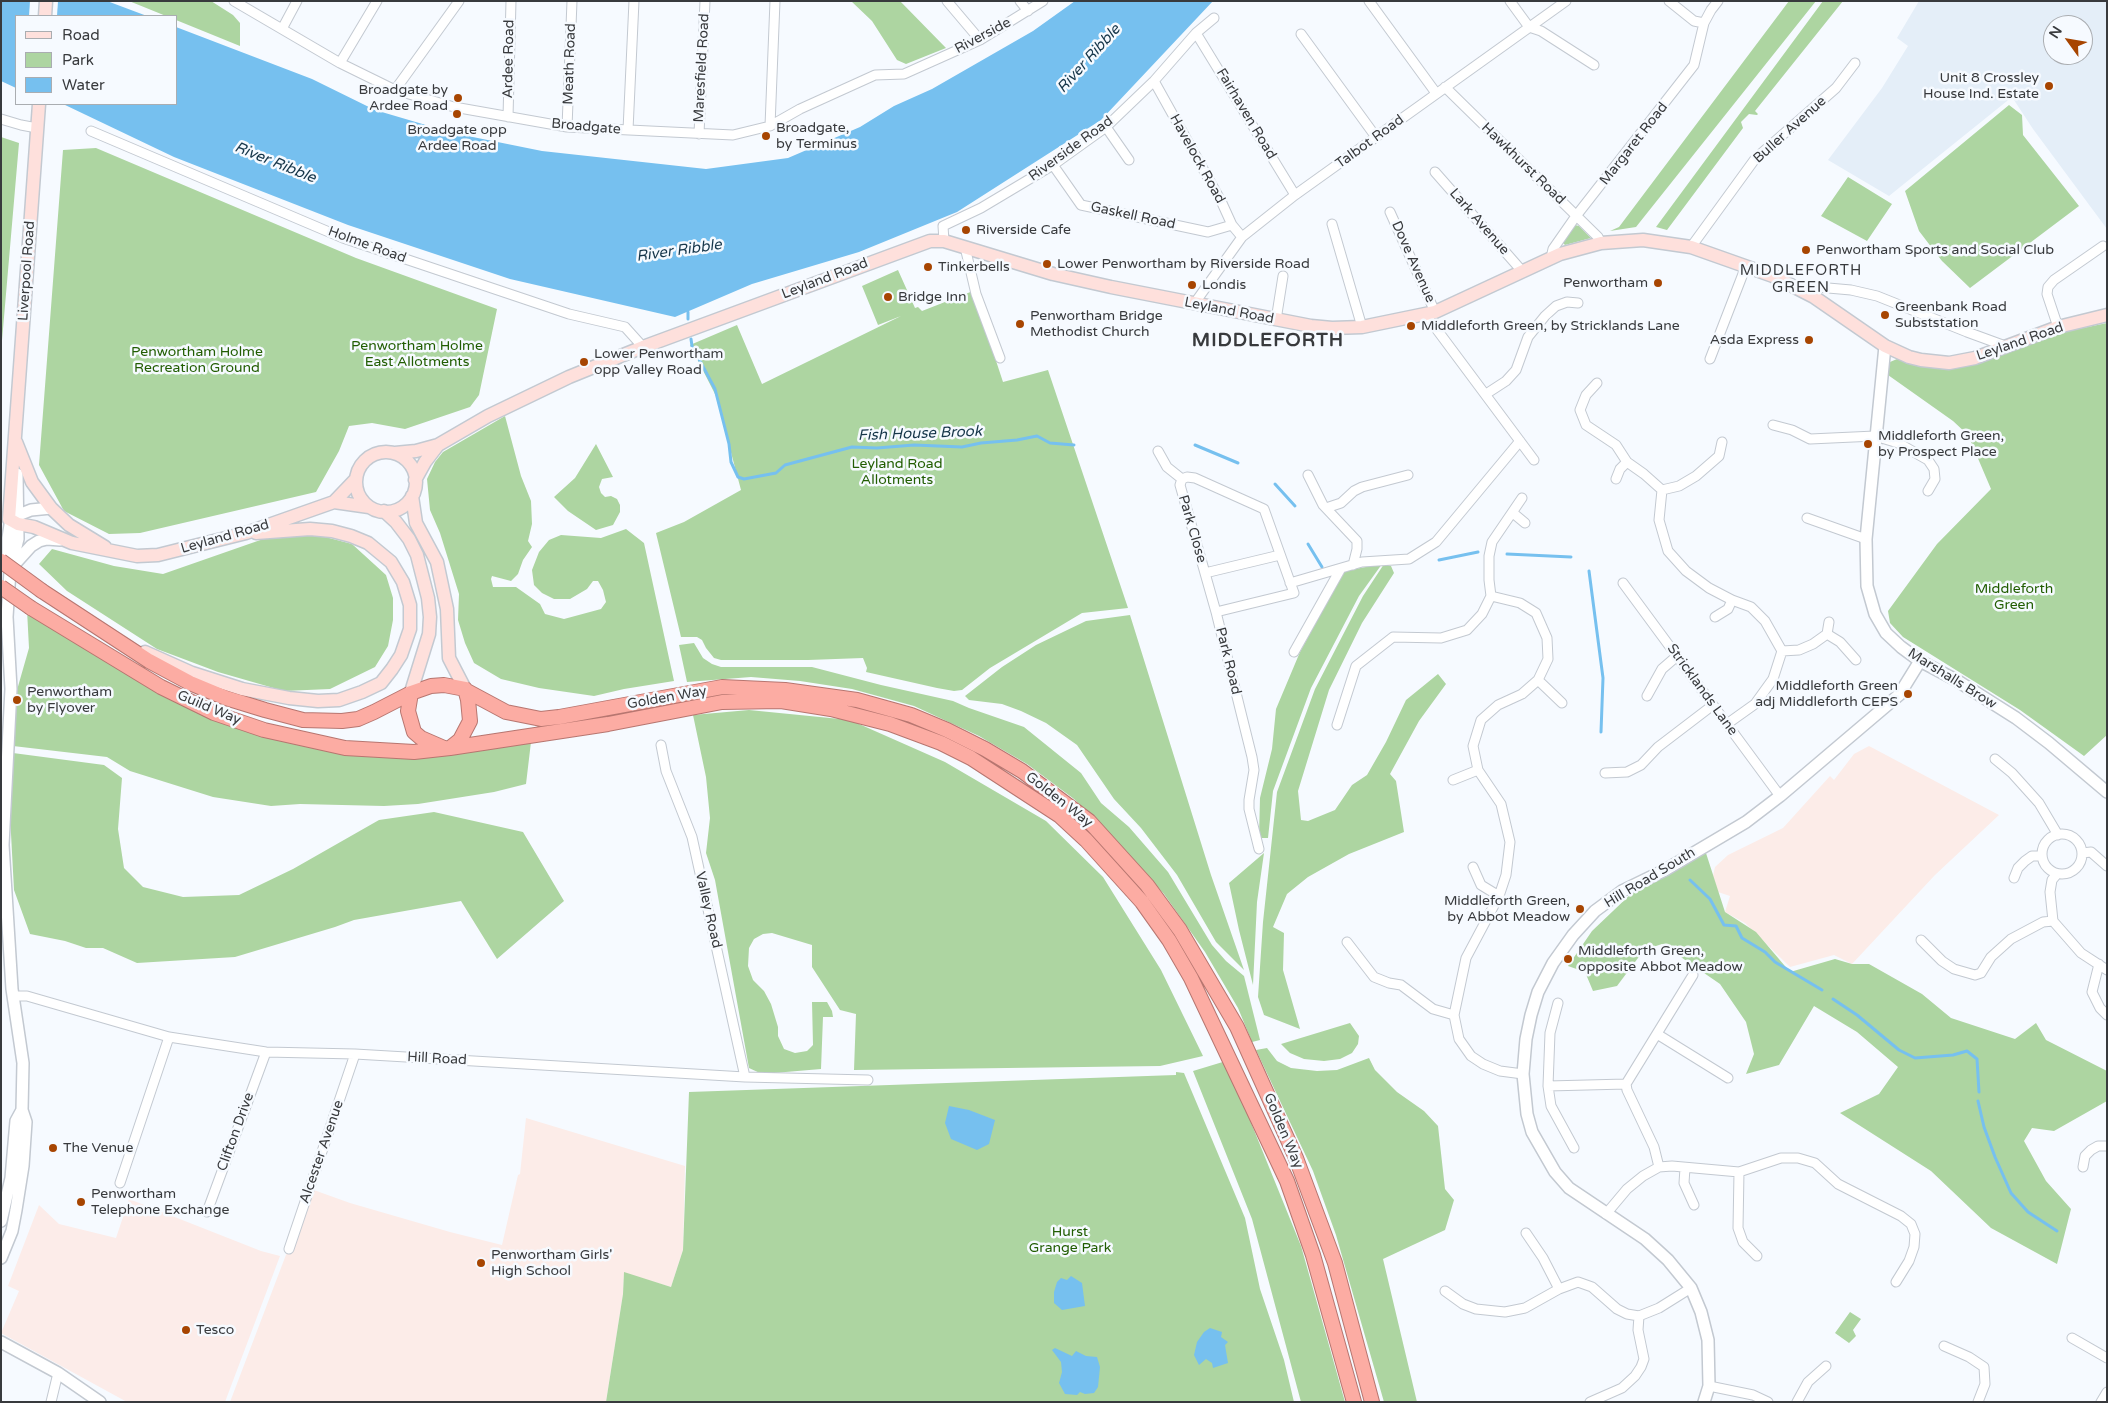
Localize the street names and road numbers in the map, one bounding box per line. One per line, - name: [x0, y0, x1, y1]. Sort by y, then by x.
- street label: Maresfield Road: [691, 13, 713, 123]
- street label: Riverside: [952, 14, 1014, 58]
- street label: Ardee Road: [500, 19, 518, 99]
- street label: Meath Road: [560, 23, 580, 105]
- street label: Fairhaven Road: [1212, 66, 1280, 162]
- street label: Buller Avenue: [1750, 93, 1830, 167]
- street label: Margaret Road: [1596, 99, 1672, 189]
- street label: Havelock Road: [1166, 111, 1228, 207]
- street label: Talbot Road: [1333, 112, 1407, 172]
- street label: Riverside Road: [1026, 113, 1116, 185]
- street label: Broadgate: [551, 116, 621, 138]
- street label: Hawkhurst Road: [1478, 120, 1568, 208]
- street label: Lark Avenue: [1446, 185, 1512, 259]
- street label: Gaskell Road: [1089, 199, 1177, 233]
- street label: Dove Avenue: [1388, 219, 1438, 305]
- street label: Liverpool Road: [15, 220, 39, 322]
- street label: Holme Road: [326, 223, 408, 267]
- street label: Leyland Road: [780, 255, 870, 303]
- street label: Leyland Road: [1183, 294, 1275, 328]
- street label: Leyland Road: [1974, 319, 2066, 365]
- street label: Park Close: [1174, 493, 1210, 565]
- street label: Leyland Road: [179, 516, 271, 558]
- street label: Park Road: [1212, 626, 1244, 696]
- street label: Stricklands Lane: [1663, 641, 1741, 739]
- street label: Marshalls Brow: [1905, 645, 1999, 713]
- street label: Golden Way: [626, 683, 708, 713]
- street label: Guild Way: [175, 687, 243, 729]
- street label: Golden Way: [1022, 769, 1096, 831]
- street label: Hill Road South: [1602, 844, 1698, 912]
- street label: Valley Road: [691, 870, 725, 950]
- street label: Hill Road: [407, 1049, 467, 1069]
- street label: Clifton Drive: [214, 1090, 258, 1174]
- street label: Golden Way: [1260, 1091, 1306, 1171]
- street label: Alcester Avenue: [296, 1098, 348, 1206]

